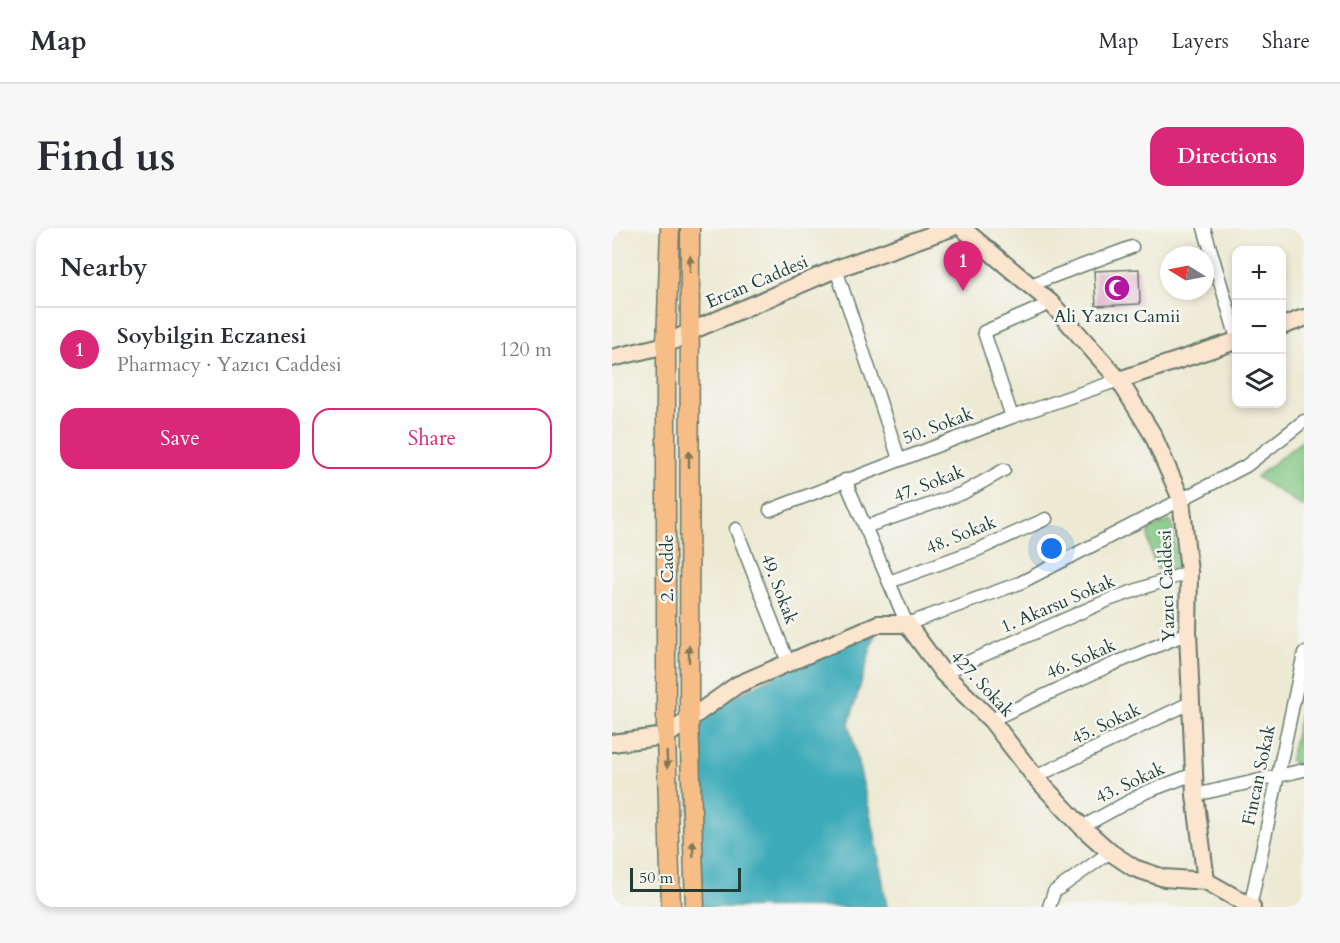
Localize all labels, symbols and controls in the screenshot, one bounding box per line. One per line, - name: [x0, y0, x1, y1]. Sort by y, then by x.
- text: Map: [30, 22, 87, 60]
- text: Map: [1099, 27, 1139, 56]
- text: Layers: [1172, 27, 1229, 56]
- text: Share: [1262, 27, 1310, 56]
- button: Directions: [1150, 127, 1304, 186]
- text: Find us: [36, 128, 176, 185]
- pin: 1: [944, 242, 982, 291]
- north arrow: [1160, 246, 1214, 300]
- map controls: [1232, 246, 1286, 408]
- button: +: [1232, 246, 1286, 300]
- street label: Ercan Caddesi: [702, 249, 812, 315]
- text: Nearby: [60, 250, 148, 285]
- one-way arrow: [685, 254, 695, 273]
- mosque icon: Ali Yazıcı Camii: [1102, 273, 1132, 303]
- button: −: [1232, 300, 1286, 354]
- place label: Ali Yazıcı Camii: [1054, 304, 1180, 329]
- text: Soybilgin Eczanesi: [117, 321, 306, 351]
- text: 1: [74, 336, 85, 363]
- text: 120 m: [499, 336, 552, 363]
- text: Pharmacy · Yazıcı Caddesi: [117, 351, 342, 378]
- button: layers: [1232, 354, 1286, 408]
- street label: 50. Sokak: [899, 401, 977, 451]
- button: Save: [60, 408, 300, 469]
- button: Share: [312, 408, 552, 469]
- one-way arrow: [684, 449, 694, 468]
- street label: 47. Sokak: [890, 459, 968, 509]
- street label: 48. Sokak: [922, 509, 1000, 560]
- street label: Yazıcı Caddesi: [1153, 529, 1181, 643]
- street label: 2. Cadde: [655, 534, 680, 602]
- your location: [1037, 534, 1066, 563]
- street label: 49. Sokak: [754, 550, 804, 628]
- street label: 1. Akarsu Sokak: [997, 569, 1119, 639]
- street label: 46. Sokak: [1042, 632, 1120, 685]
- one-way arrow: [684, 644, 694, 663]
- street label: 427. Sokak: [945, 645, 1020, 723]
- street label: 45. Sokak: [1067, 697, 1145, 751]
- street label: Fincan Sokak: [1236, 722, 1282, 828]
- one-way arrow: [663, 751, 672, 770]
- street label: 43. Sokak: [1091, 756, 1169, 810]
- one-way arrow: [689, 839, 698, 858]
- scale bar: [630, 865, 741, 892]
- text: 50 m: [639, 867, 673, 889]

